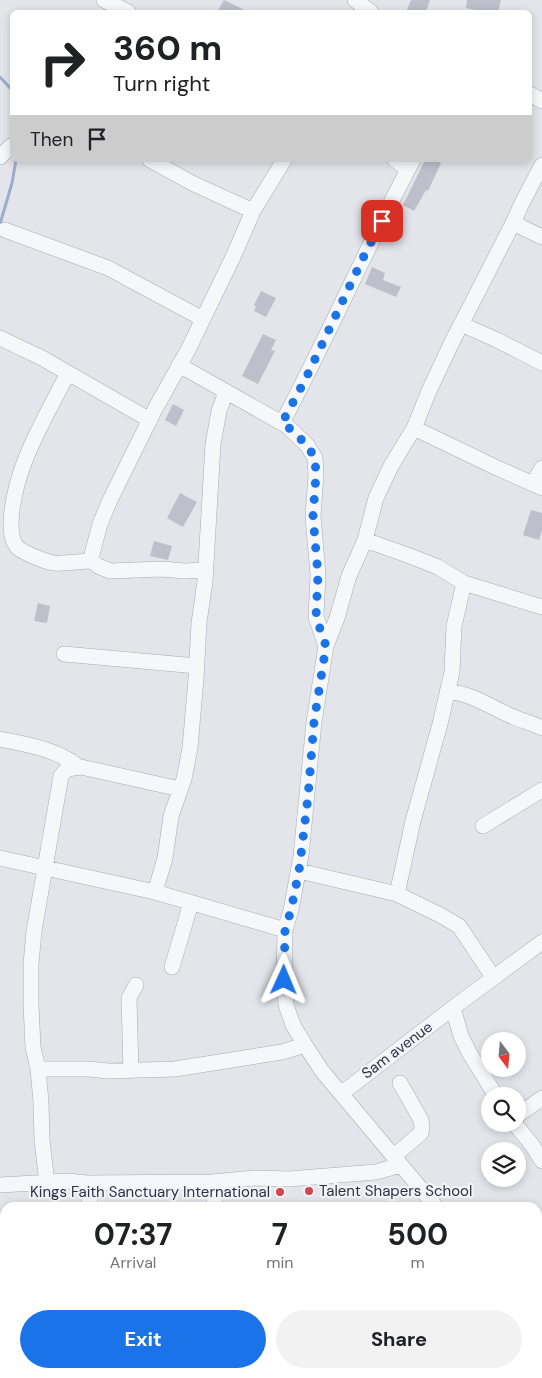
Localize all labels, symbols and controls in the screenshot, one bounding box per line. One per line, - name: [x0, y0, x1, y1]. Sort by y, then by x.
- text: 360 m: [113, 25, 222, 71]
- icon: right: [30, 30, 95, 95]
- text: Turn right: [113, 69, 210, 98]
- icon: arrive: [83, 125, 111, 153]
- text: Then: [30, 127, 73, 152]
- pin: [361, 200, 403, 242]
- icon: arrive: [368, 207, 396, 235]
- position arrow: [257, 953, 309, 1005]
- street label: Sam avenue: [357, 1017, 437, 1083]
- north arrow: [481, 1032, 526, 1078]
- map controls: [481, 1032, 526, 1187]
- button: search: [481, 1087, 526, 1132]
- button: layers: [481, 1142, 526, 1187]
- place label: Talent Shapers School: [319, 1181, 472, 1201]
- place label: Kings Faith Sanctuary International: [30, 1182, 270, 1202]
- marker: Talent Shapers School: [303, 1185, 315, 1197]
- marker: Kings Faith Sanctuary International: [274, 1186, 286, 1198]
- text: 07:37: [94, 1215, 172, 1254]
- text: 7: [272, 1215, 288, 1254]
- text: 500: [387, 1215, 448, 1254]
- text: Arrival: [110, 1252, 156, 1273]
- text: min: [266, 1252, 294, 1273]
- text: m: [411, 1252, 425, 1273]
- button: Exit: [20, 1310, 266, 1368]
- button: Share: [276, 1310, 522, 1368]

